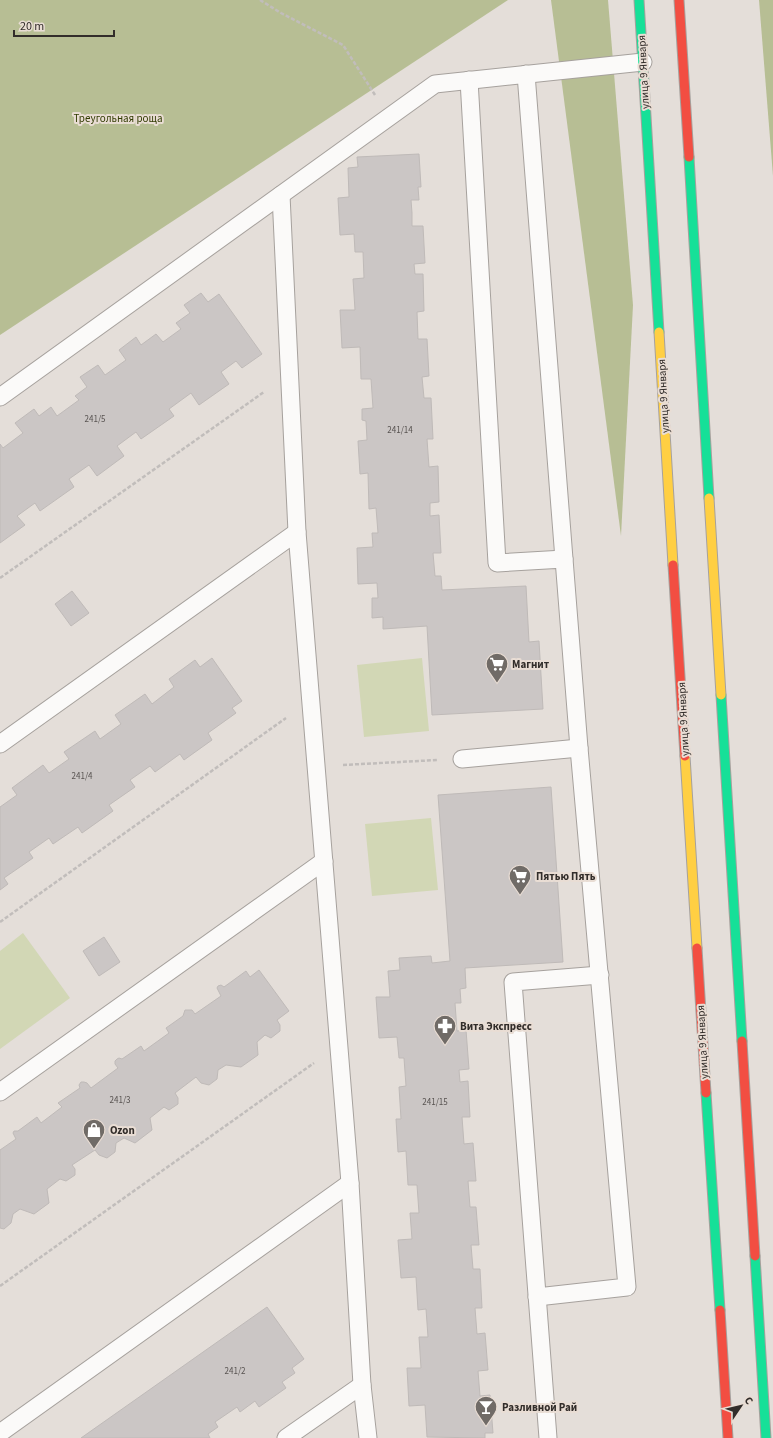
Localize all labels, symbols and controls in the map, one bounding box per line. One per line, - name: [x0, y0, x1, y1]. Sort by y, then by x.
- scale bar: [14, 12, 114, 38]
- text: 20 m: [20, 18, 44, 35]
- street label: улица 9 Января: [634, 35, 653, 109]
- park label: Треугольная роща: [73, 111, 163, 126]
- street label: улица 9 Января: [654, 359, 673, 433]
- house number: 241/5: [84, 413, 106, 426]
- house number: 241/14: [387, 424, 413, 437]
- supermarket icon: Магнит: [484, 651, 510, 684]
- place label: Магнит: [512, 657, 550, 672]
- street label: улица 9 Января: [674, 682, 693, 756]
- house number: 241/4: [71, 770, 93, 783]
- supermarket icon: Пятью Пять: [507, 863, 533, 896]
- place label: Пятью Пять: [536, 869, 596, 884]
- street label: улица 9 Января: [693, 1005, 712, 1079]
- pharmacy icon: Вита Экспресс: [432, 1013, 458, 1046]
- place label: Вита Экспресс: [460, 1019, 532, 1034]
- house number: 241/3: [109, 1094, 131, 1107]
- house number: 241/15: [422, 1096, 448, 1109]
- shop icon: Ozon: [81, 1117, 107, 1150]
- place label: Ozon: [110, 1123, 135, 1138]
- house number: 241/2: [224, 1365, 246, 1378]
- north arrow: [721, 1386, 761, 1426]
- bar icon: Разливной Рай: [473, 1394, 499, 1427]
- text: С: [741, 1394, 757, 1408]
- place label: Разливной Рай: [502, 1400, 577, 1415]

